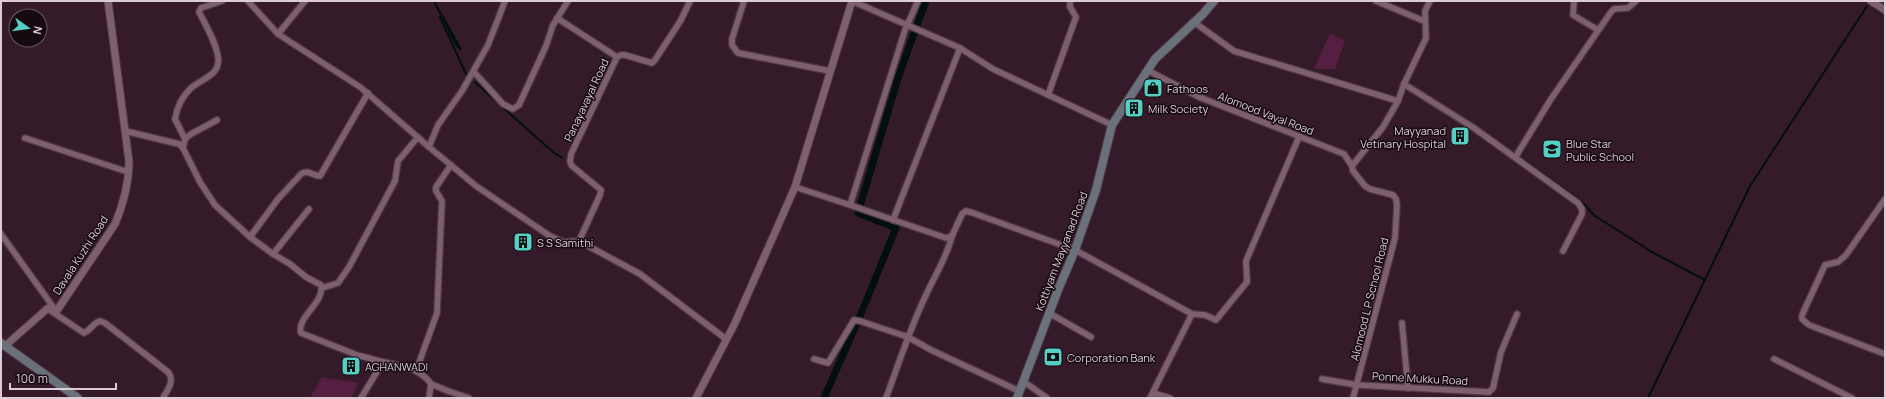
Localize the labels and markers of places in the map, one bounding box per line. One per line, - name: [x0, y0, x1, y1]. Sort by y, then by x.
- shop icon: Fathoos: [1142, 77, 1164, 99]
- place label: Fathoos: [1167, 81, 1208, 96]
- building icon: Milk Society: [1123, 97, 1145, 119]
- place label: Milk Society: [1148, 101, 1208, 116]
- place label: Mayyanad Vetinary Hospital: [1360, 123, 1446, 151]
- building icon: Mayyanad Vetinary Hospital: [1449, 125, 1471, 147]
- place label: Blue Star Public School: [1566, 136, 1634, 164]
- school or university icon: Blue Star Public School: [1541, 138, 1563, 160]
- building icon: S S Samithi: [512, 231, 534, 253]
- place label: S S Samithi: [537, 235, 593, 250]
- bank icon: Corporation Bank: [1042, 346, 1064, 368]
- place label: Corporation Bank: [1067, 350, 1156, 365]
- building icon: AGHANWADI: [340, 355, 362, 377]
- place label: AGHANWADI: [365, 359, 428, 374]

